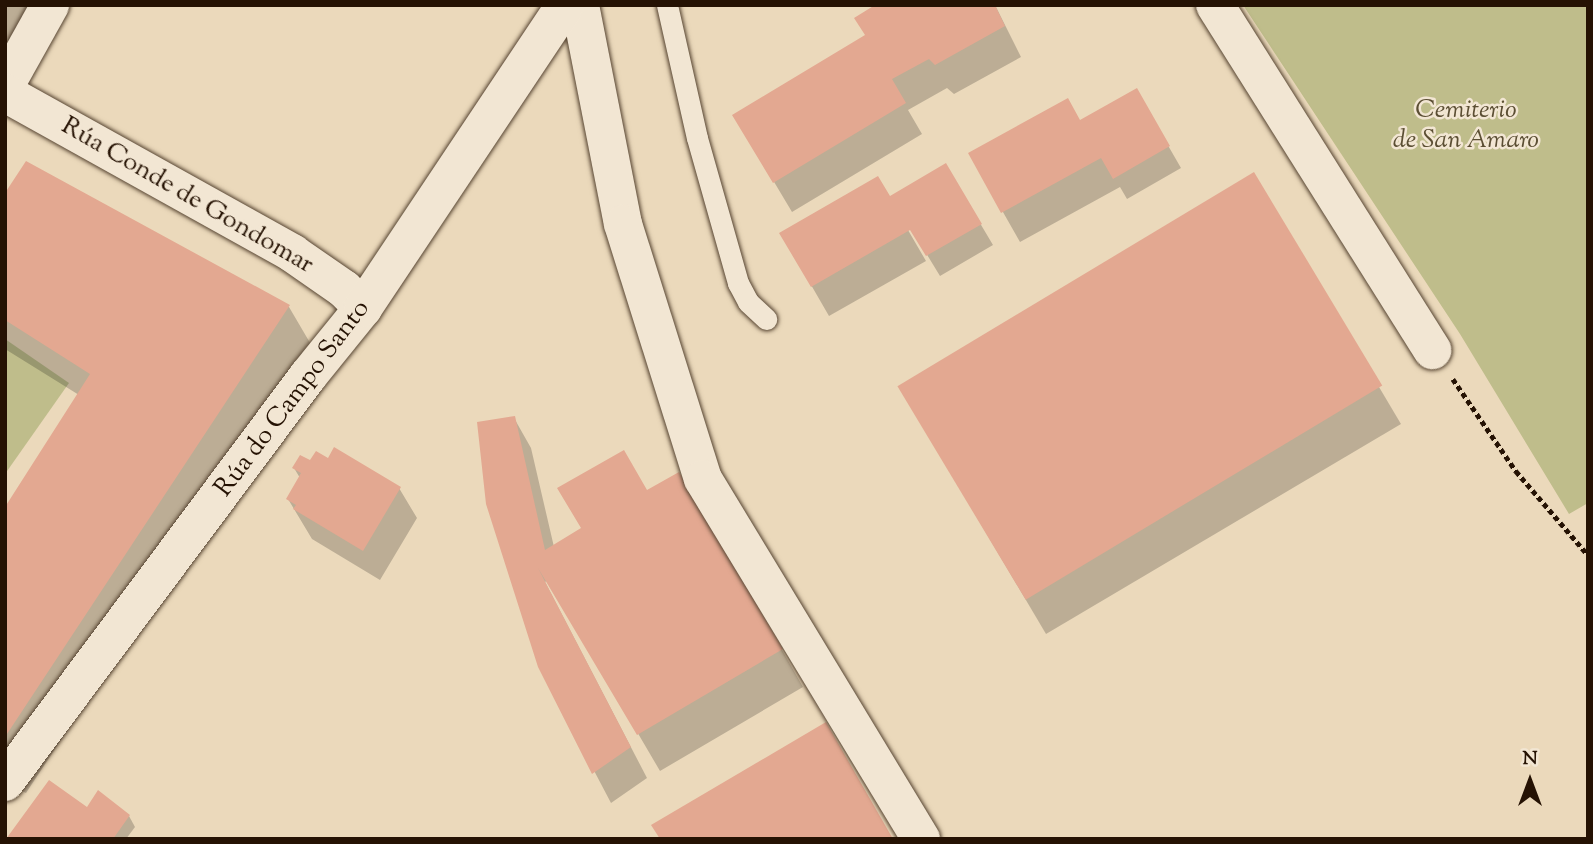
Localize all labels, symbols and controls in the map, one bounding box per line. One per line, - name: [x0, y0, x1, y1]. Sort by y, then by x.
- park label: Cemiterio de San Amaro: [1393, 95, 1539, 156]
- street label: Rúa Conde de Gondomar: [55, 111, 319, 281]
- street label: Rúa do Campo Santo: [209, 294, 377, 504]
- north arrow: [1495, 746, 1565, 816]
- text: N: [1522, 746, 1538, 773]

